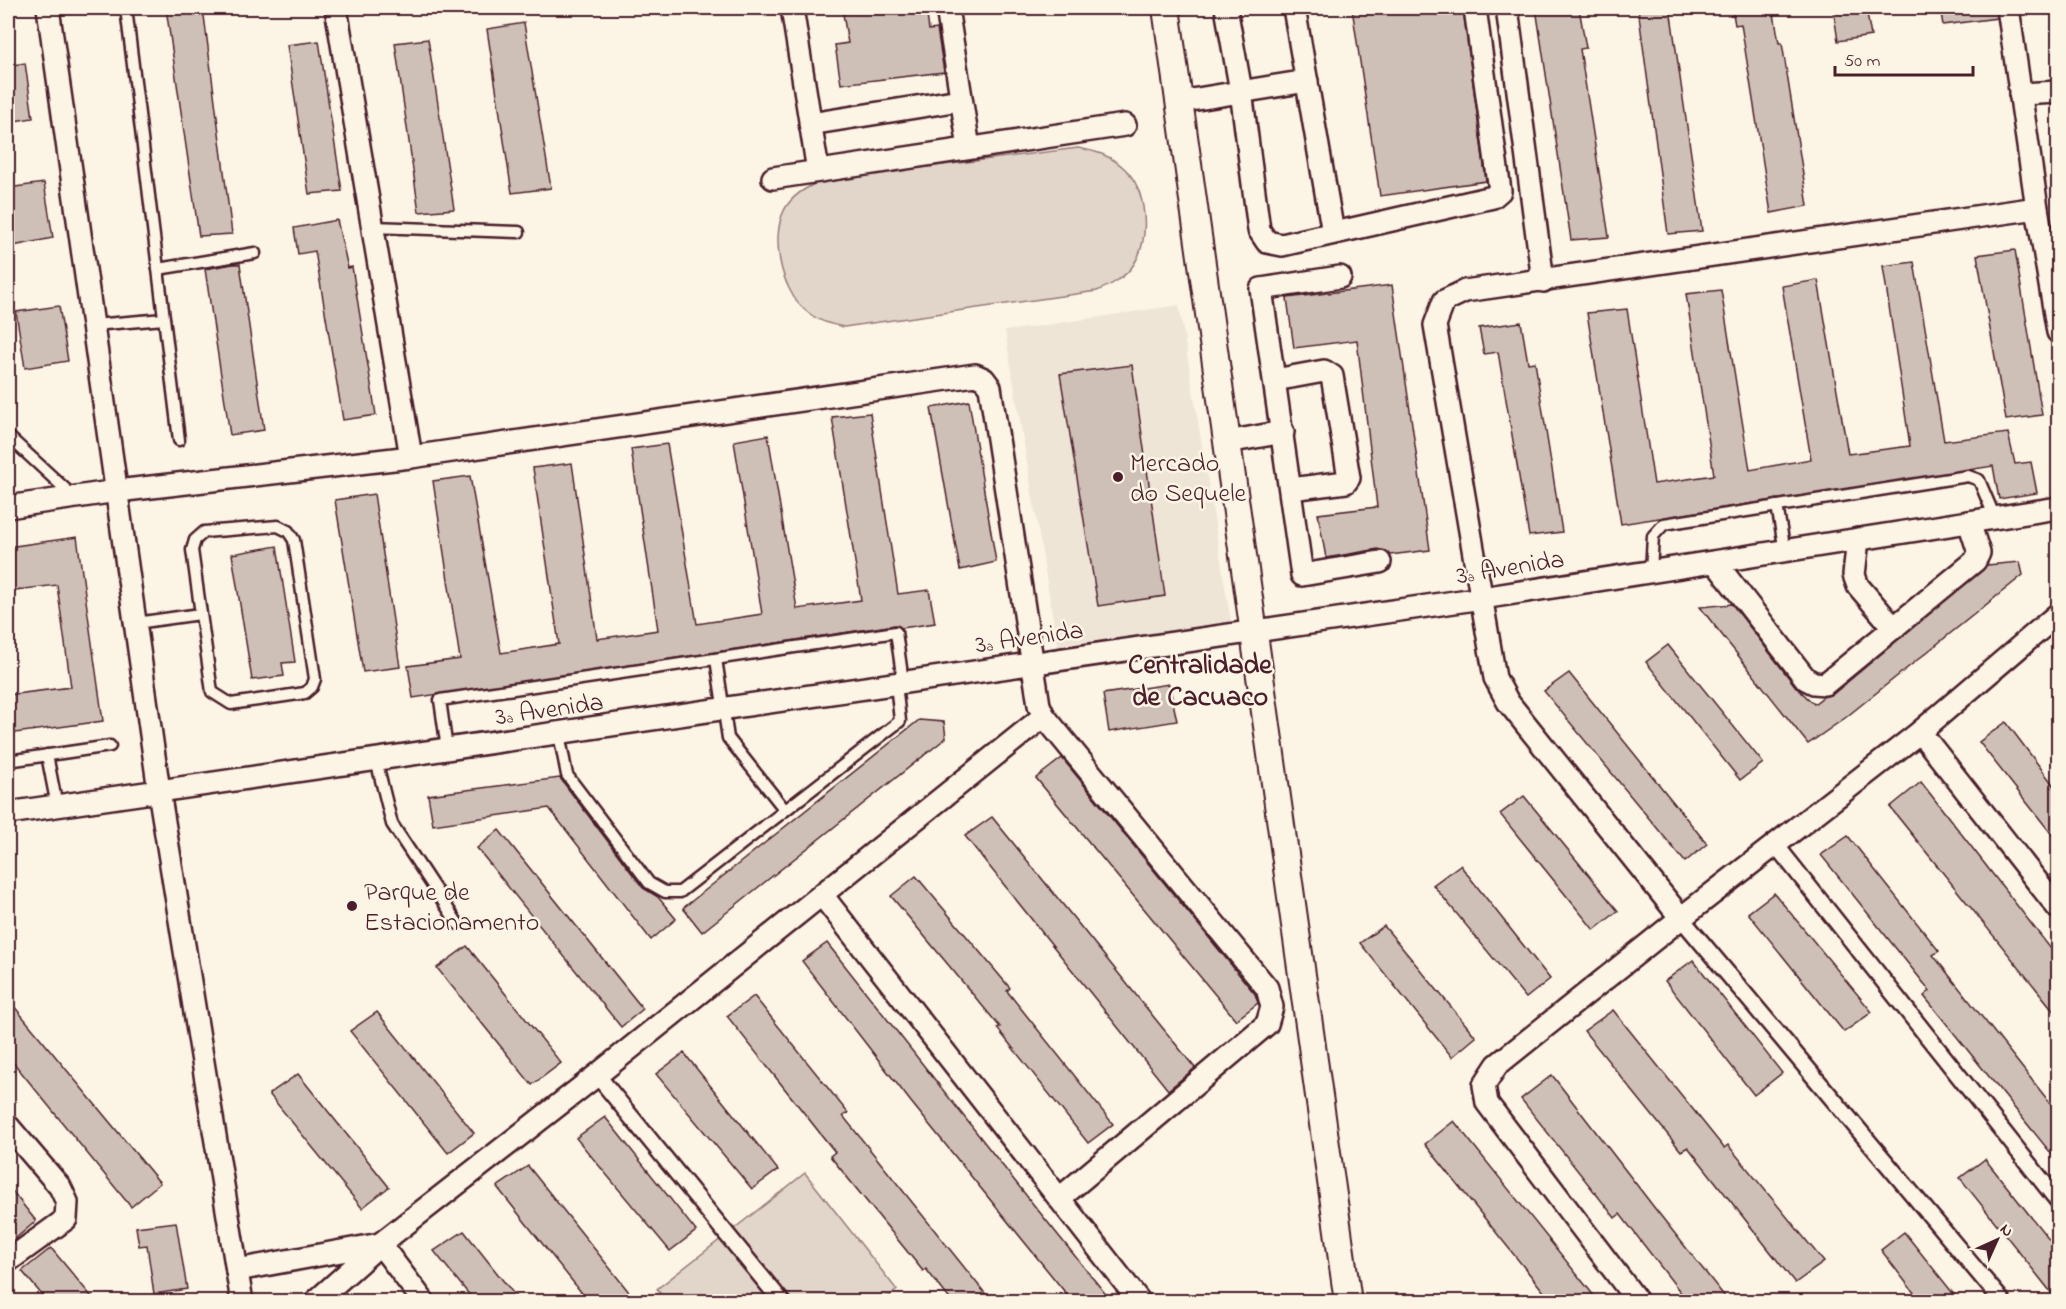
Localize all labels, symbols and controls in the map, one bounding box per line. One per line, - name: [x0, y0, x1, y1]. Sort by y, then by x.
- scale bar: [1835, 39, 1973, 77]
- text: 50 m: [1844, 49, 1881, 75]
- place label: Mercado do Sequele: [1130, 446, 1247, 514]
- marker: Mercado do Sequele: [1111, 470, 1125, 484]
- street label: 3ª Avenida: [1454, 542, 1567, 596]
- street label: 3ª Avenida: [973, 613, 1086, 665]
- district label: Centralidade de Cacuaco: [1128, 646, 1273, 719]
- street label: 3ª Avenida: [493, 685, 606, 737]
- place label: Parque de Estacionamento: [364, 875, 539, 943]
- marker: Parque de Estacionamento: [345, 899, 359, 913]
- north arrow: [1967, 1210, 2027, 1270]
- text: N: [1994, 1218, 2019, 1243]

